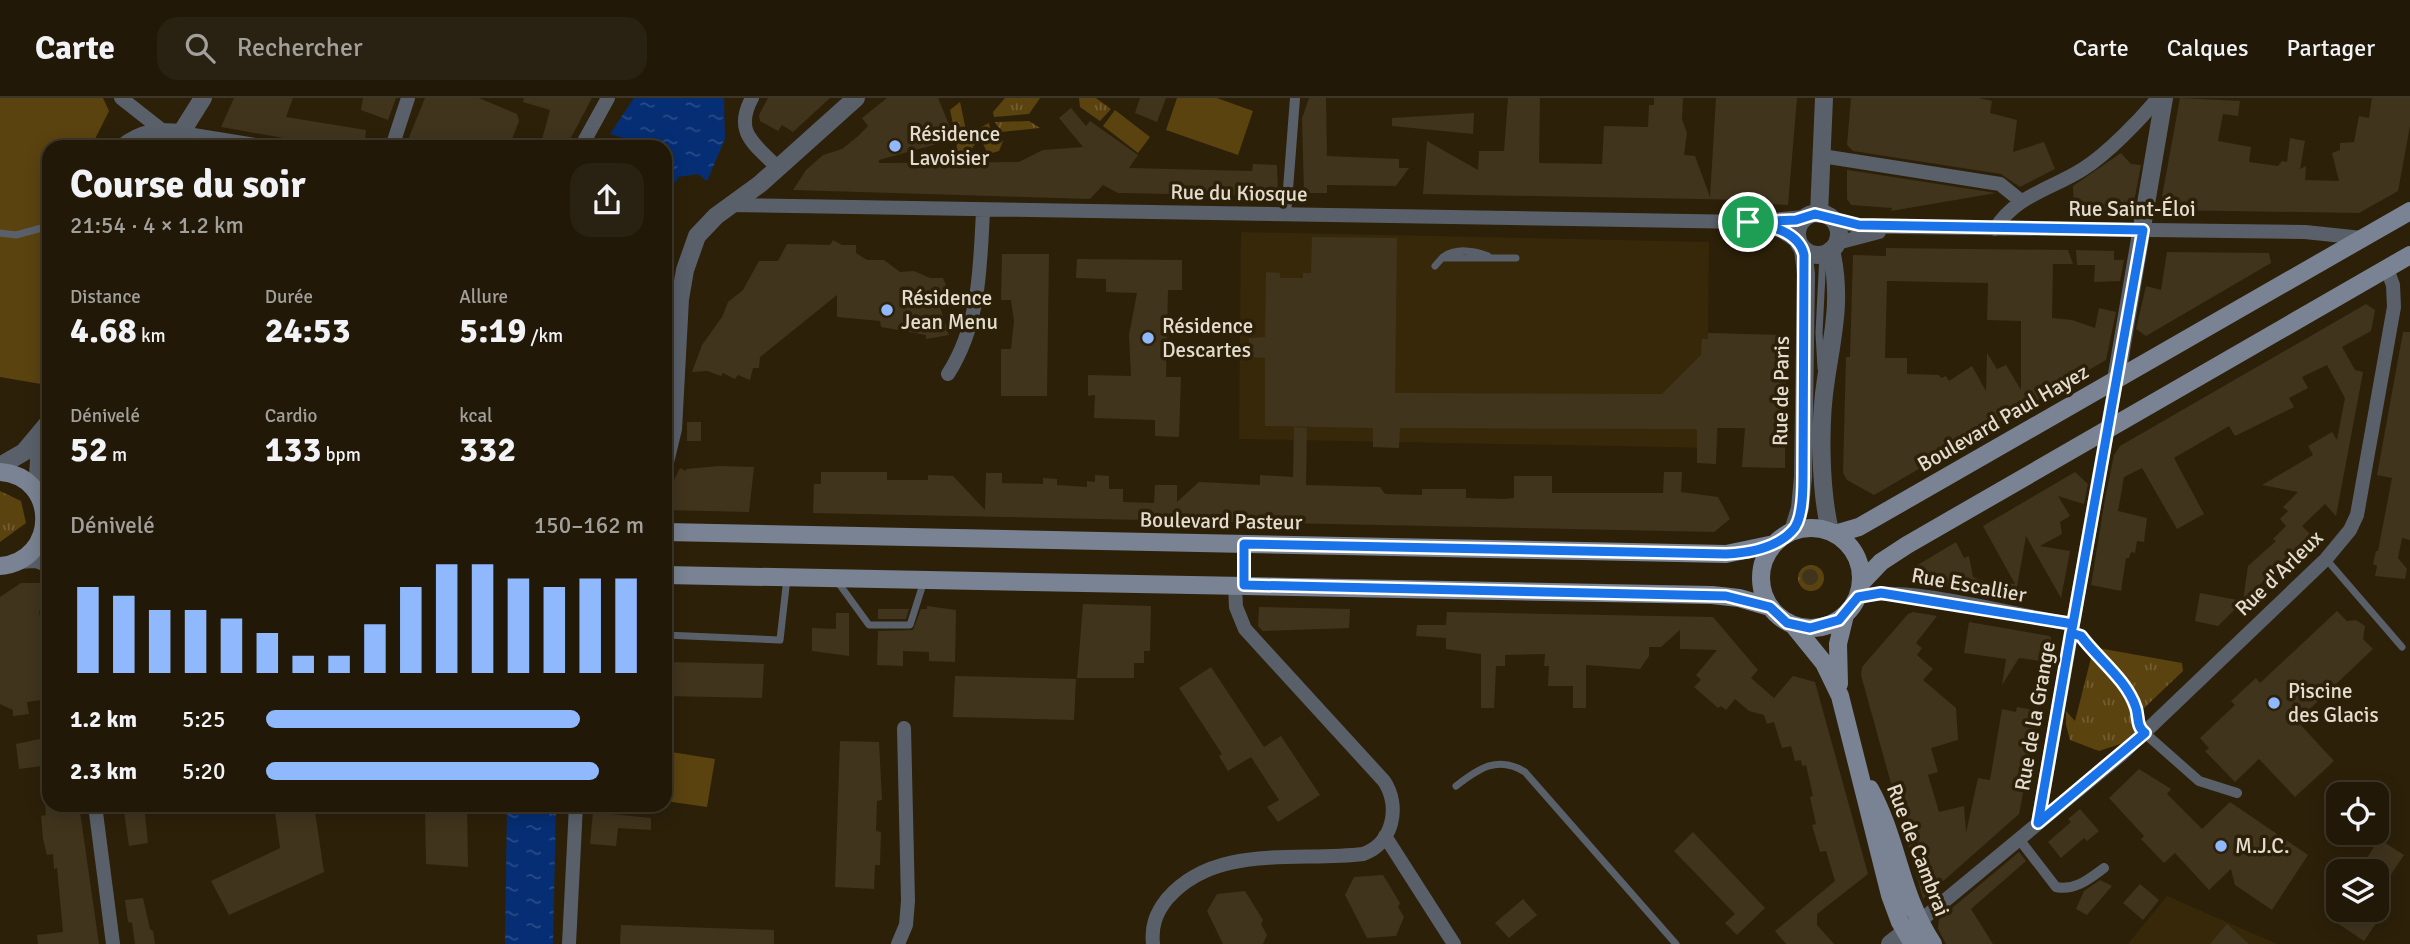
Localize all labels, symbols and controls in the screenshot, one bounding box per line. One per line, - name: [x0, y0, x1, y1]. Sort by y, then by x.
- search box: [157, 17, 647, 80]
- text: Carte: [35, 28, 115, 69]
- icon: search: [181, 29, 219, 67]
- text: Rechercher: [237, 32, 363, 64]
- text: Carte: [2073, 33, 2129, 63]
- text: Calques: [2167, 33, 2248, 63]
- text: Partager: [2286, 33, 2375, 63]
- place label: Résidence Lavoisier: [909, 121, 1000, 171]
- marker: Résidence Lavoisier: [887, 138, 903, 154]
- text: Course du soir: [70, 161, 306, 208]
- button: share: [570, 163, 644, 237]
- street label: Rue du Kiosque: [1170, 179, 1308, 207]
- pin: [1718, 192, 1778, 252]
- street label: Rue Saint-Éloi: [2068, 196, 2196, 222]
- icon: arrive: [1729, 203, 1767, 241]
- text: 21:54 · 4 × 1.2 km: [70, 211, 244, 240]
- text: Distance: [70, 285, 141, 309]
- text: Durée: [265, 285, 313, 309]
- text: Allure: [459, 285, 508, 309]
- place label: Résidence Jean Menu: [901, 285, 998, 335]
- marker: Résidence Jean Menu: [879, 302, 895, 318]
- text: 4.68: [70, 309, 137, 352]
- text: 24:53: [265, 309, 351, 352]
- text: 5:19: [459, 309, 526, 352]
- place label: Résidence Descartes: [1162, 313, 1253, 363]
- text: km: [137, 324, 166, 348]
- text: /km: [526, 324, 563, 348]
- marker: Résidence Descartes: [1140, 330, 1156, 346]
- street label: Rue de Paris: [1767, 336, 1795, 446]
- street label: Boulevard Paul Hayez: [1913, 358, 2093, 478]
- text: Dénivelé: [70, 404, 140, 428]
- text: Cardio: [265, 404, 317, 428]
- text: kcal: [459, 404, 493, 428]
- text: 52: [70, 428, 108, 471]
- text: 133: [265, 428, 321, 471]
- text: 332: [459, 428, 516, 471]
- text: m: [108, 443, 127, 467]
- text: bpm: [321, 443, 361, 467]
- street label: Boulevard Pasteur: [1139, 507, 1303, 535]
- text: Dénivelé: [70, 511, 155, 540]
- text: 150–162 m: [534, 511, 644, 540]
- street label: Rue d'Arleux: [2230, 524, 2329, 621]
- street label: Rue Escallier: [1909, 562, 2029, 608]
- street label: Rue de la Grange: [2009, 639, 2061, 793]
- place label: Piscine des Glacis: [2288, 678, 2379, 728]
- marker: Piscine des Glacis: [2266, 695, 2282, 711]
- text: 1.2 km: [70, 705, 137, 734]
- text: 5:25: [182, 705, 225, 734]
- text: 2.3 km: [70, 757, 137, 786]
- text: 5:20: [182, 757, 225, 786]
- street label: Rue de Cambrai: [1881, 780, 1955, 920]
- map controls: [2326, 782, 2389, 922]
- button: locate: [2326, 782, 2389, 845]
- place label: M.J.C.: [2235, 833, 2289, 859]
- marker: M.J.C.: [2213, 838, 2229, 854]
- button: layers: [2326, 859, 2389, 922]

